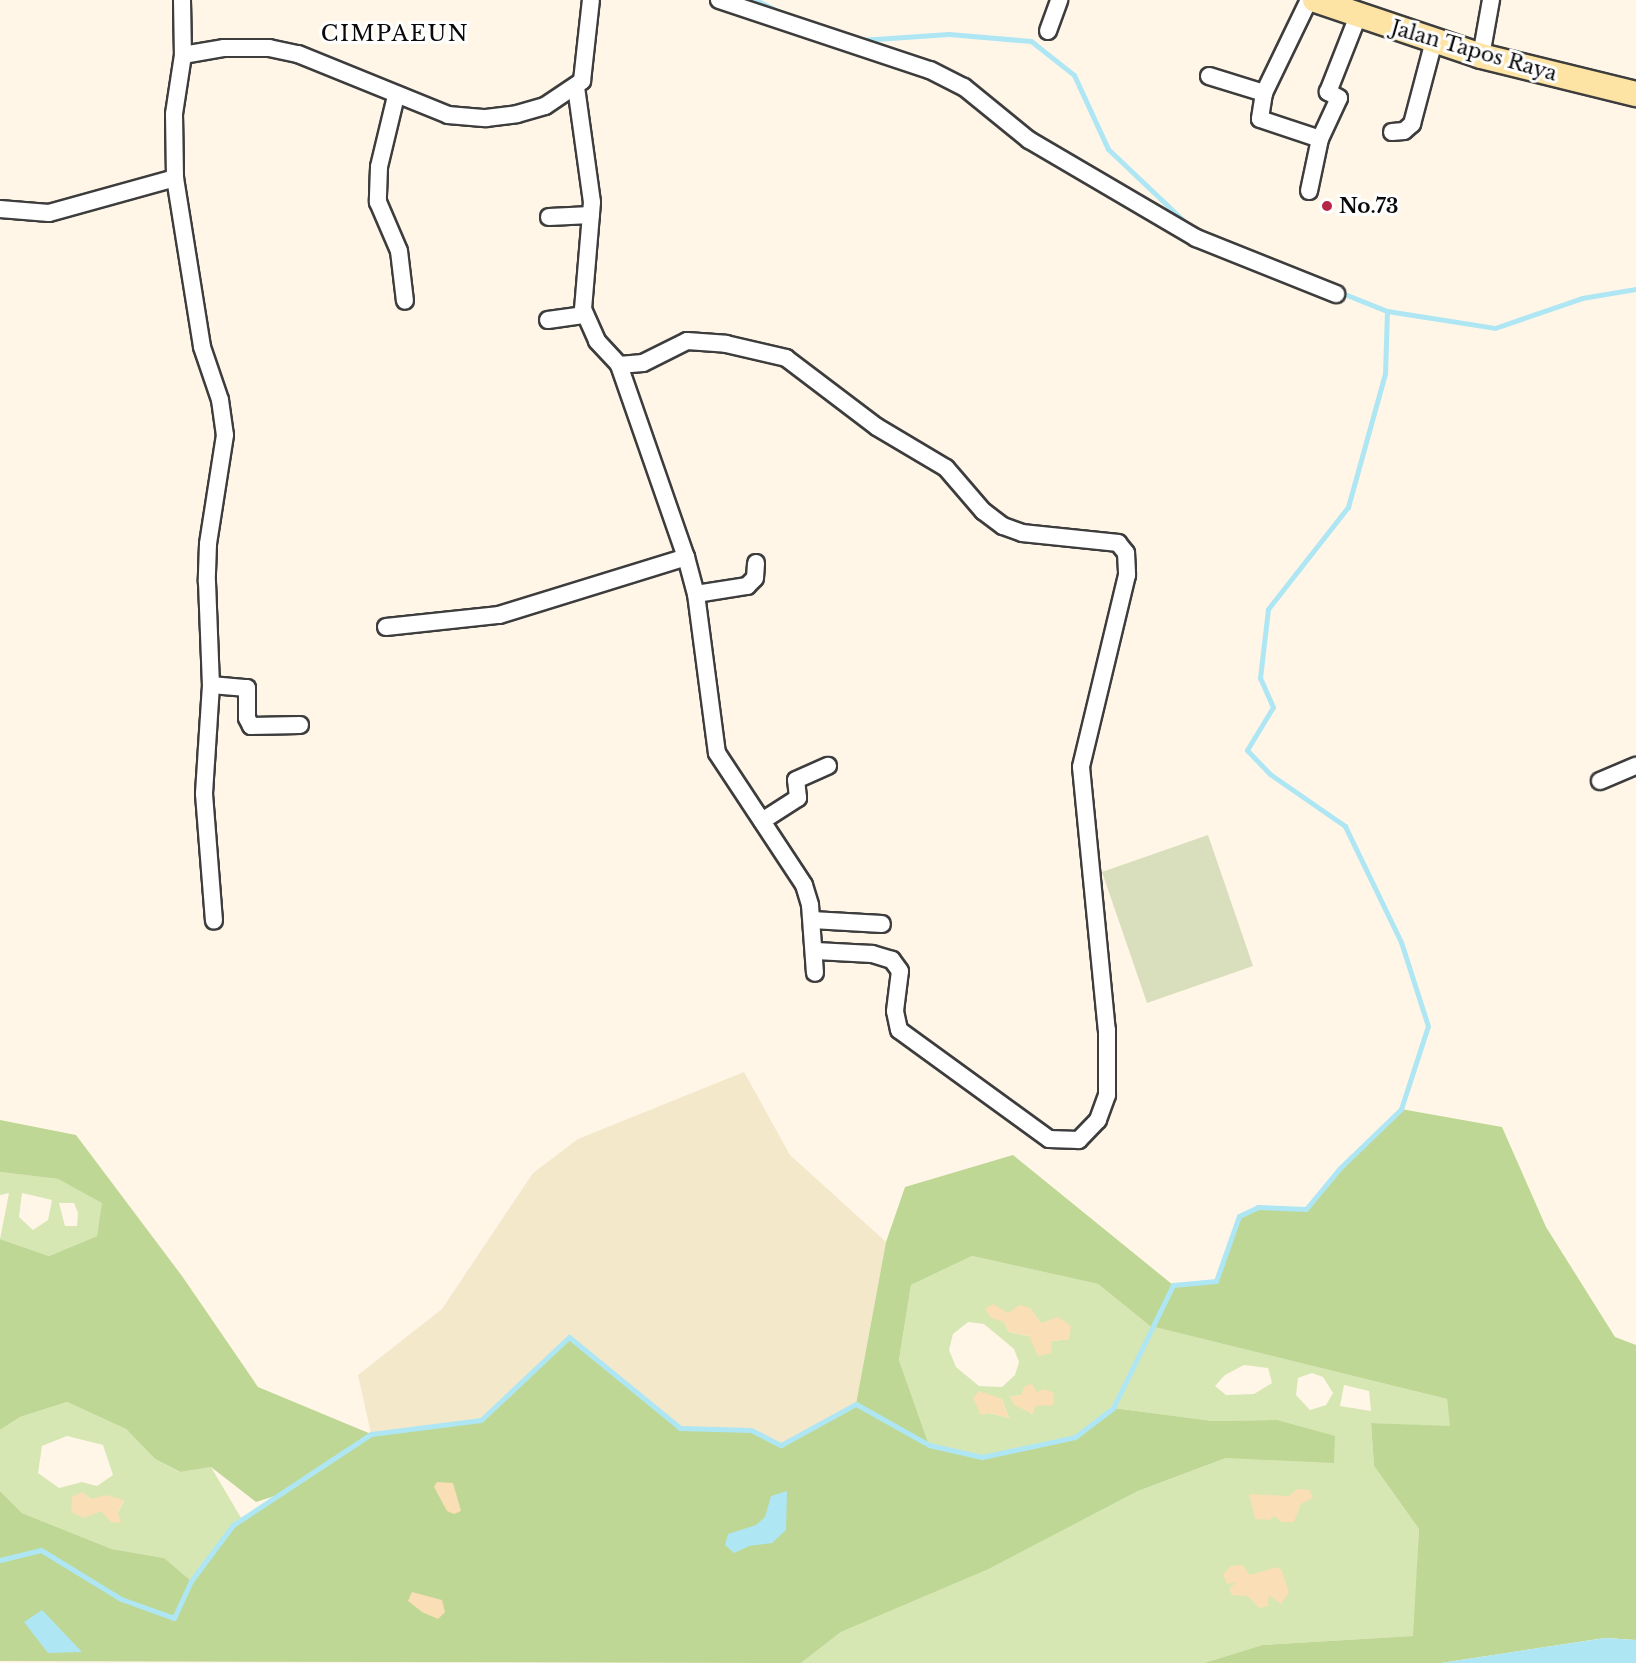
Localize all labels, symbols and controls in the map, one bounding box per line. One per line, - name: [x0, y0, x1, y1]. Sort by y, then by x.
- street label: Jalan Tapos Raya: [1388, 16, 1560, 86]
- district label: CIMPAEUN: [321, 21, 469, 47]
- place label: No.73: [1339, 194, 1398, 218]
- marker: No.73: [1320, 199, 1334, 213]

